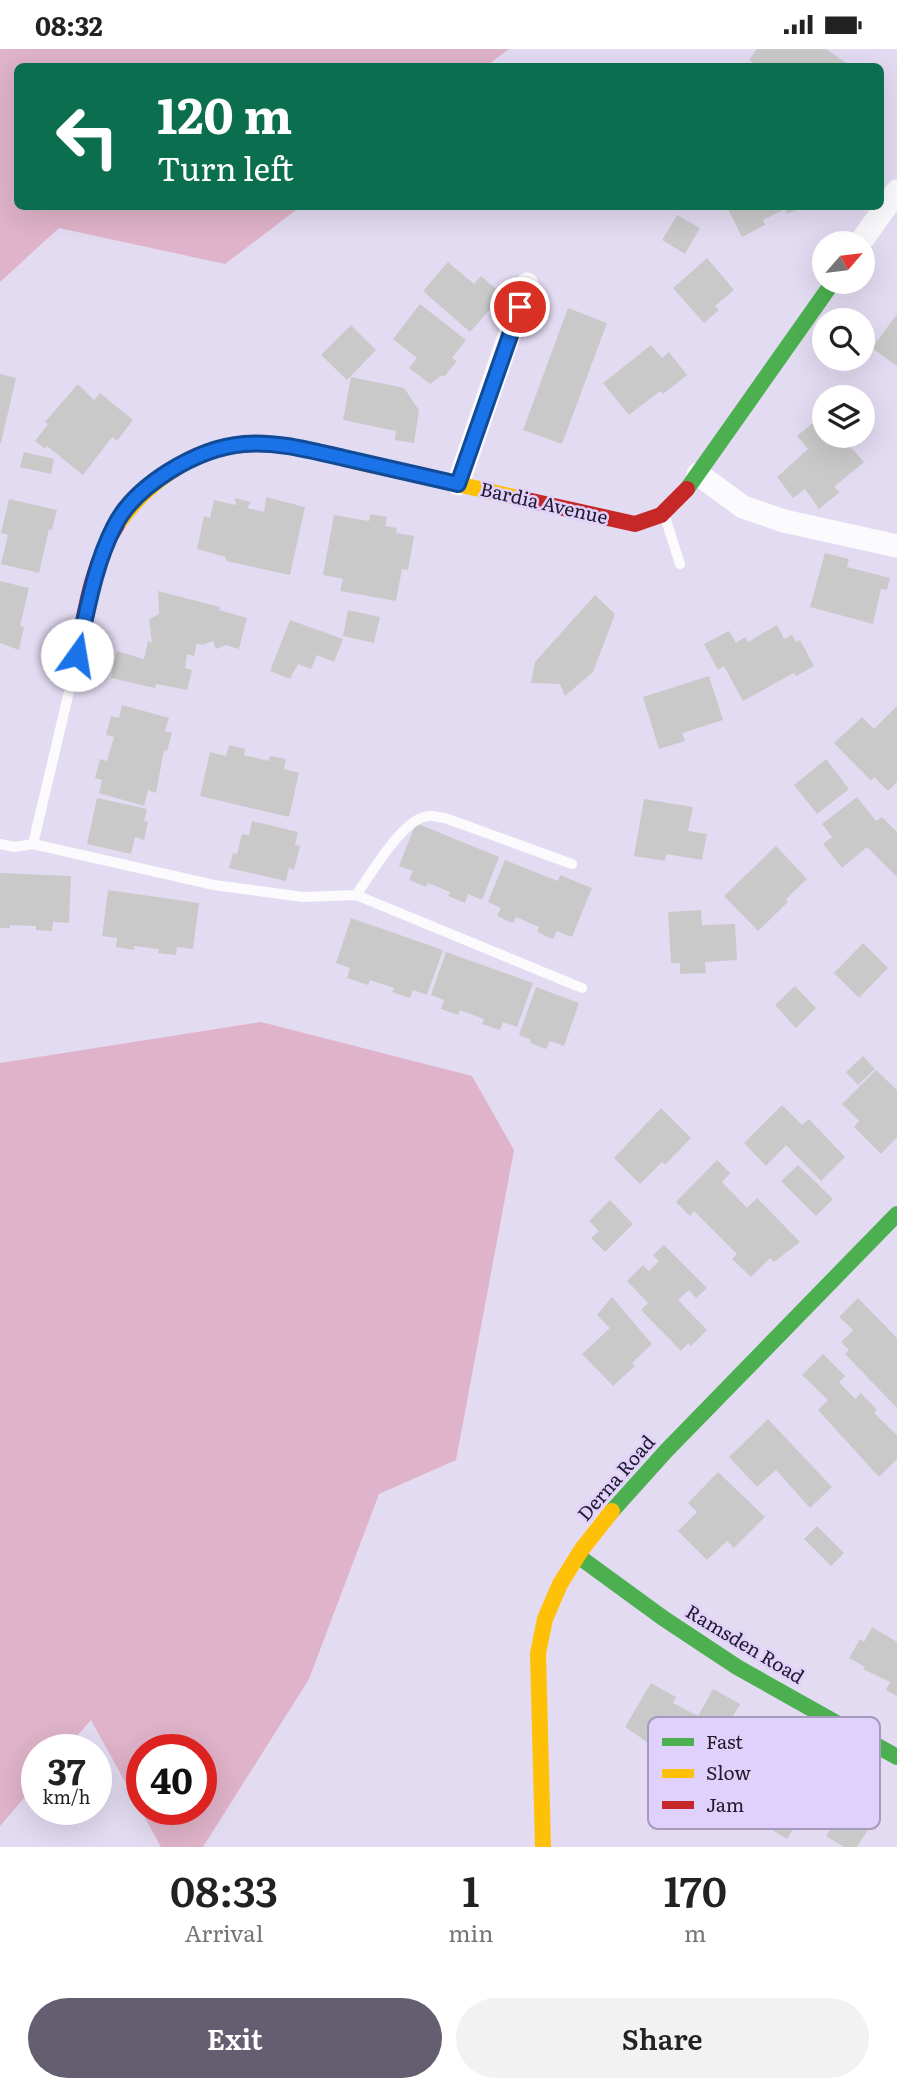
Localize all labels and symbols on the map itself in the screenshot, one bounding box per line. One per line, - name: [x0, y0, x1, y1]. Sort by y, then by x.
- north arrow: [812, 231, 875, 294]
- pin: [490, 277, 550, 337]
- street label: Bardia Avenue: [478, 474, 611, 530]
- position arrow: [40, 618, 114, 692]
- street label: Derna Road: [570, 1428, 661, 1526]
- street label: Ramsden Road: [681, 1597, 810, 1690]
- legend: [648, 1717, 880, 1829]
- text: Fast: [706, 1727, 743, 1755]
- speed limit sign: 40: [126, 1734, 217, 1825]
- text: Slow: [706, 1758, 751, 1786]
- text: Jam: [706, 1790, 744, 1818]

